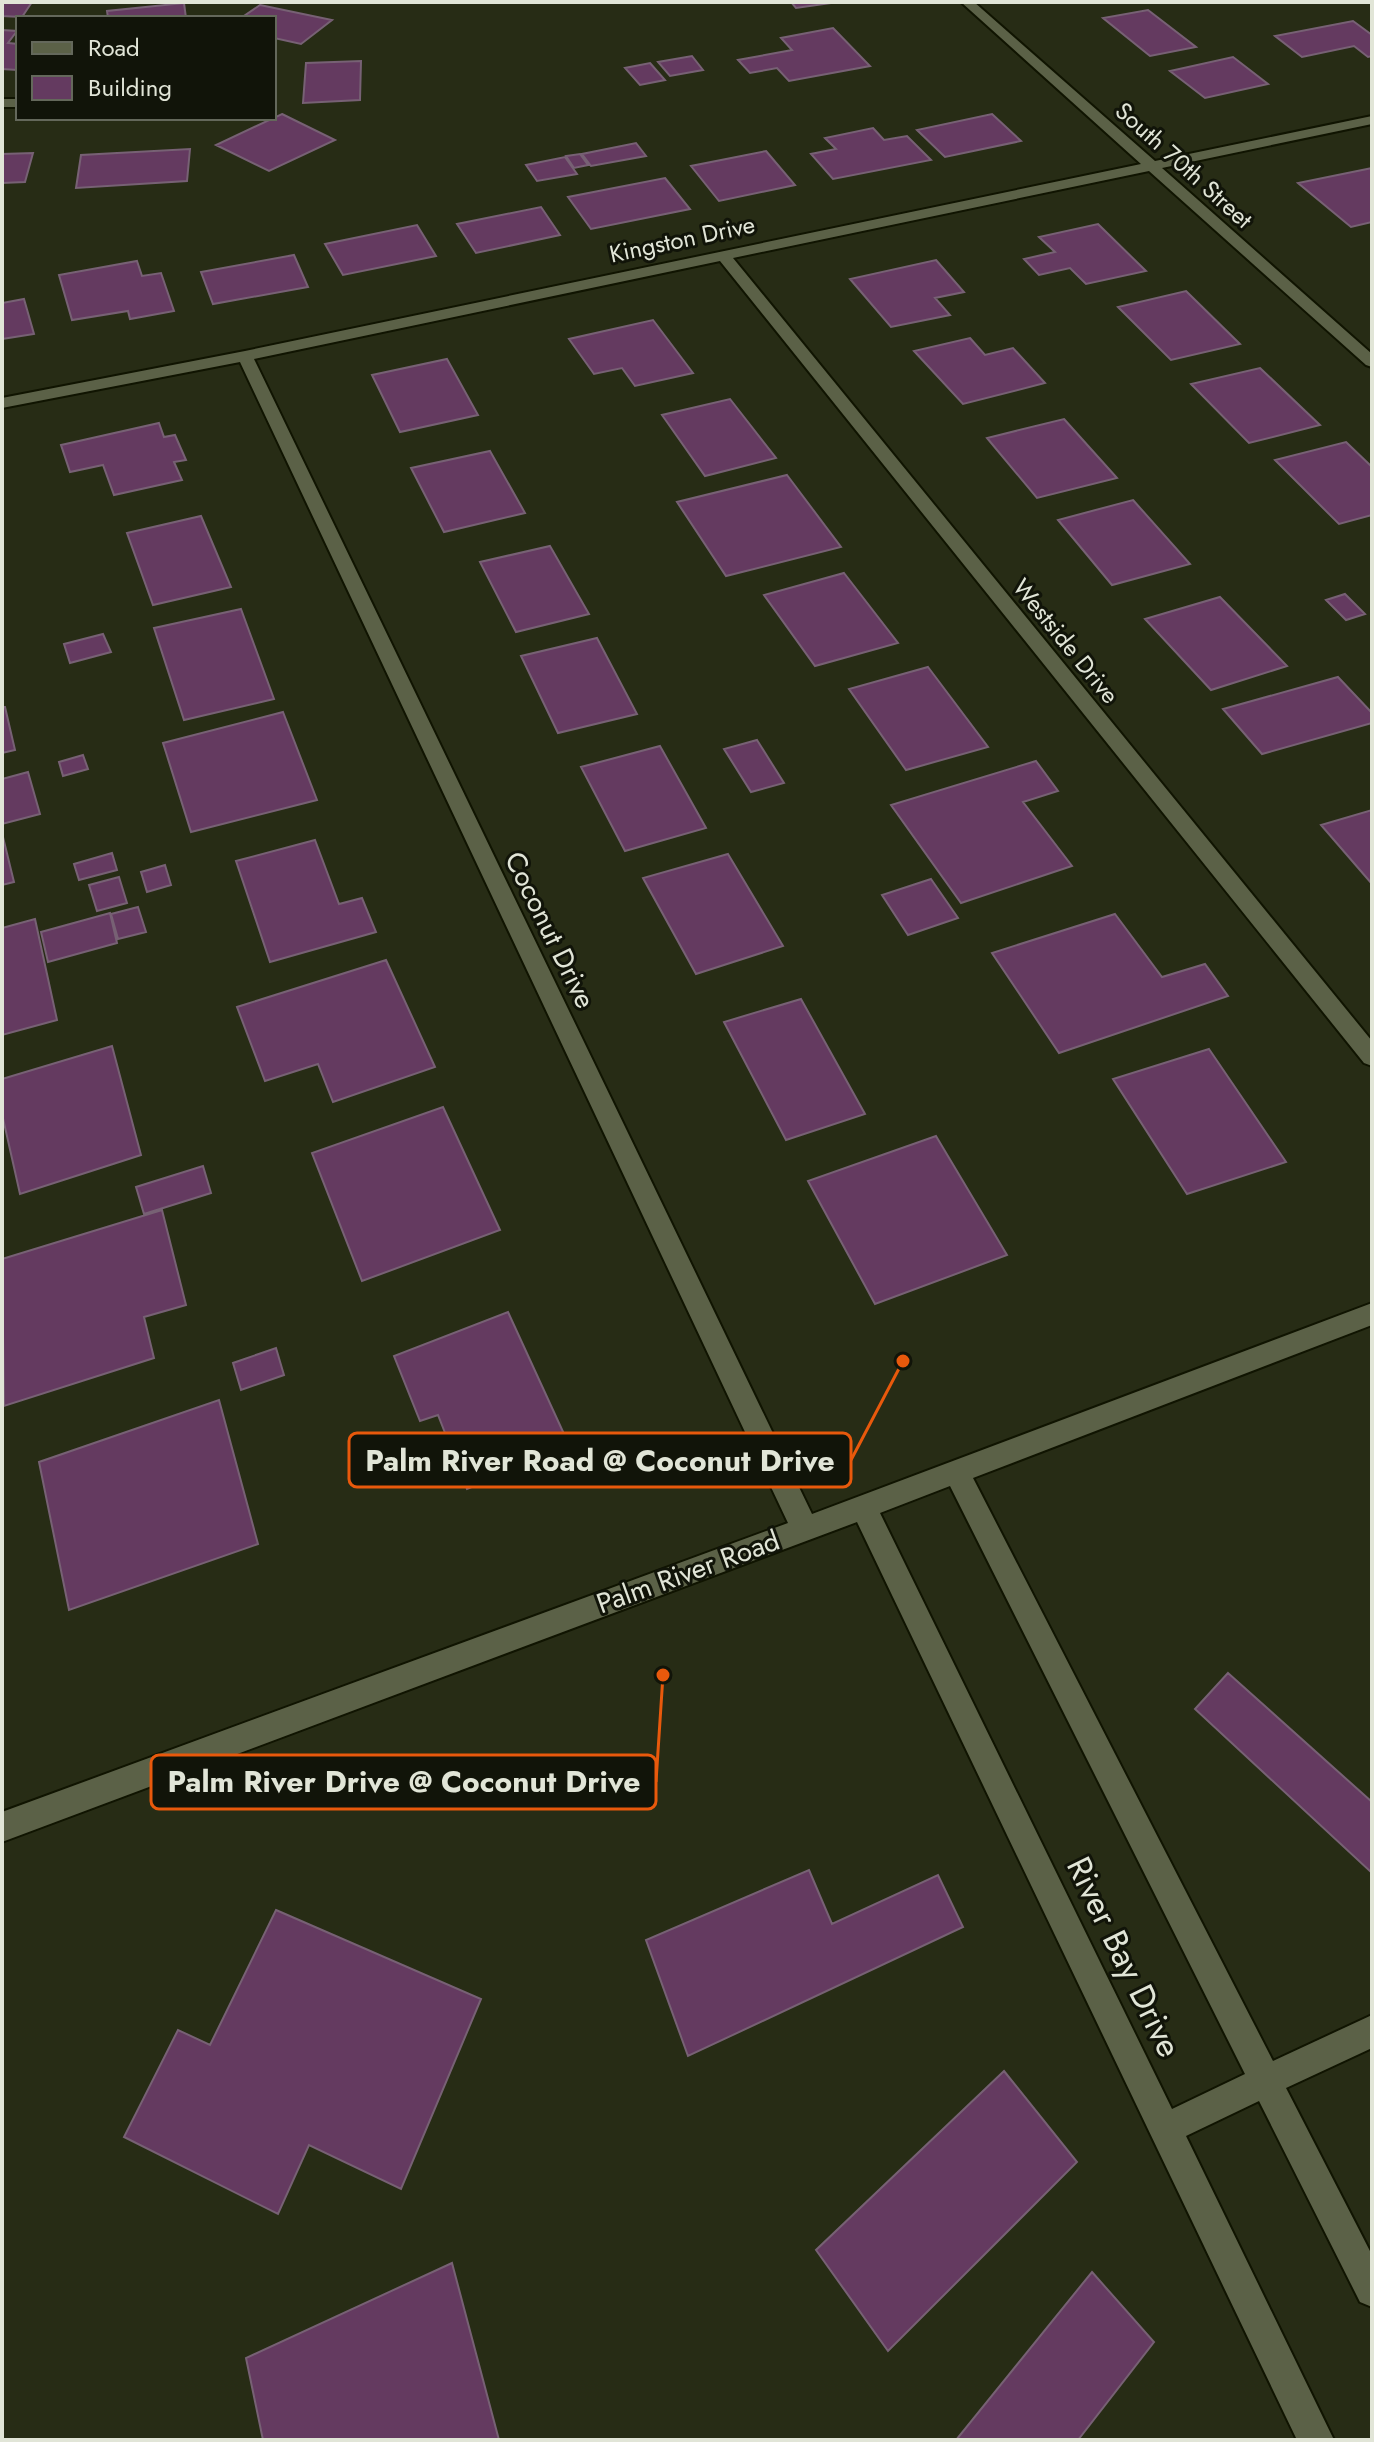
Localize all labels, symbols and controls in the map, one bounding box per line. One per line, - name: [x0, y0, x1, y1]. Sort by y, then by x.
- legend: [16, 16, 276, 120]
- text: Road: [88, 30, 140, 65]
- text: Building: [88, 70, 172, 105]
- street label: South 70th Street: [1108, 94, 1261, 236]
- street label: Kingston Drive: [606, 207, 758, 271]
- street label: Westside Drive: [1005, 571, 1127, 711]
- street label: Coconut Drive: [494, 845, 606, 1015]
- callout: Palm River Road @ Coconut Drive: [349, 1433, 851, 1487]
- text: Palm River Road @ Coconut Drive: [365, 1439, 835, 1482]
- street label: Palm River Road: [591, 1520, 785, 1624]
- callout: Palm River Drive @ Coconut Drive: [151, 1755, 656, 1809]
- text: Palm River Drive @ Coconut Drive: [168, 1760, 640, 1803]
- street label: River Bay Drive: [1054, 1848, 1194, 2066]

